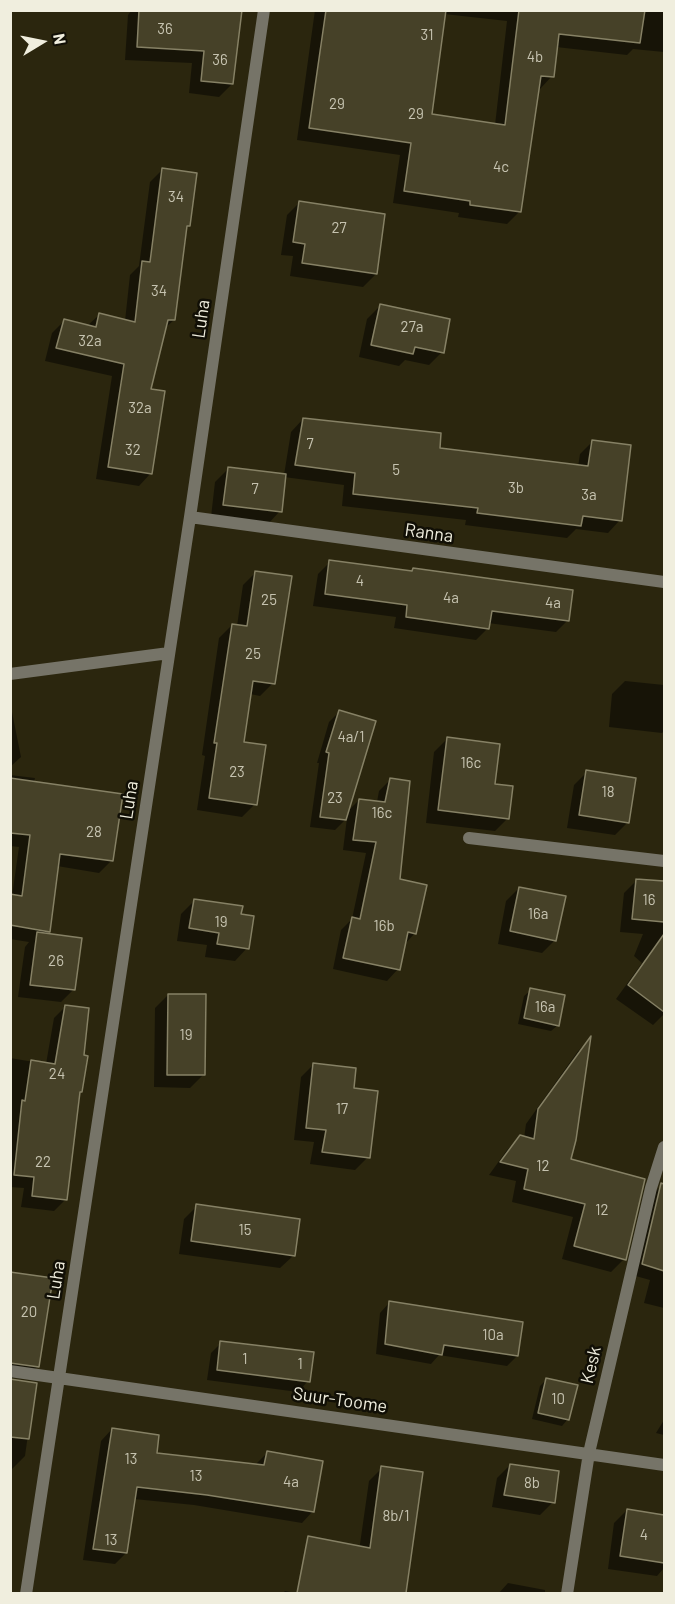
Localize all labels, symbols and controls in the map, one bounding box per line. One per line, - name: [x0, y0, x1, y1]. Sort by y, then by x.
- north arrow: [12, 12, 72, 72]
- house number: 36: [157, 20, 173, 38]
- house number: 31: [421, 26, 433, 44]
- text: N: [50, 32, 70, 46]
- house number: 4b: [527, 48, 543, 66]
- house number: 36: [212, 51, 228, 69]
- house number: 29: [329, 95, 345, 113]
- house number: 29: [408, 105, 424, 123]
- house number: 4c: [493, 158, 509, 176]
- house number: 34: [168, 188, 184, 206]
- house number: 27: [331, 219, 347, 237]
- house number: 34: [151, 282, 167, 300]
- street label: Luha: [188, 298, 214, 340]
- house number: 27a: [401, 318, 423, 336]
- house number: 32a: [78, 332, 102, 350]
- house number: 32a: [128, 399, 152, 417]
- house number: 7: [306, 435, 314, 453]
- house number: 32: [125, 441, 141, 459]
- house number: 5: [392, 461, 400, 479]
- house number: 3b: [508, 479, 524, 497]
- house number: 7: [251, 480, 259, 498]
- house number: 3a: [581, 486, 597, 504]
- street label: Ranna: [403, 519, 455, 547]
- house number: 4: [356, 572, 364, 590]
- house number: 4a: [443, 589, 459, 607]
- house number: 25: [261, 591, 277, 609]
- house number: 4a: [545, 594, 561, 612]
- house number: 25: [245, 645, 261, 663]
- house number: 4a/1: [337, 728, 365, 746]
- house number: 16c: [461, 754, 481, 772]
- house number: 23: [229, 763, 245, 781]
- street label: Luha: [115, 779, 143, 821]
- house number: 18: [601, 783, 615, 801]
- house number: 23: [327, 789, 343, 807]
- house number: 16c: [372, 804, 392, 822]
- house number: 28: [86, 823, 102, 841]
- house number: 16: [643, 891, 655, 909]
- house number: 16a: [528, 905, 548, 923]
- house number: 19: [214, 913, 228, 931]
- house number: 16b: [373, 917, 395, 935]
- house number: 26: [48, 952, 64, 970]
- house number: 16a: [535, 998, 555, 1016]
- house number: 19: [179, 1026, 193, 1044]
- house number: 24: [49, 1065, 65, 1083]
- house number: 17: [336, 1100, 348, 1118]
- house number: 22: [35, 1153, 51, 1171]
- house number: 12: [536, 1157, 550, 1175]
- house number: 12: [595, 1201, 609, 1219]
- house number: 15: [239, 1221, 251, 1239]
- street label: Luha: [42, 1259, 70, 1301]
- house number: 20: [21, 1303, 37, 1321]
- house number: 10a: [482, 1326, 504, 1344]
- street label: Kesk: [576, 1344, 606, 1386]
- house number: 1: [242, 1350, 248, 1368]
- house number: 1: [297, 1355, 303, 1373]
- street label: Suur-Toome: [291, 1383, 389, 1417]
- house number: 10: [551, 1390, 565, 1408]
- house number: 13: [125, 1450, 137, 1468]
- house number: 13: [190, 1467, 202, 1485]
- house number: 4a: [283, 1473, 299, 1491]
- house number: 8b: [524, 1474, 540, 1492]
- house number: 8b/1: [382, 1507, 410, 1525]
- house number: 4: [640, 1526, 648, 1544]
- house number: 13: [105, 1531, 117, 1549]

